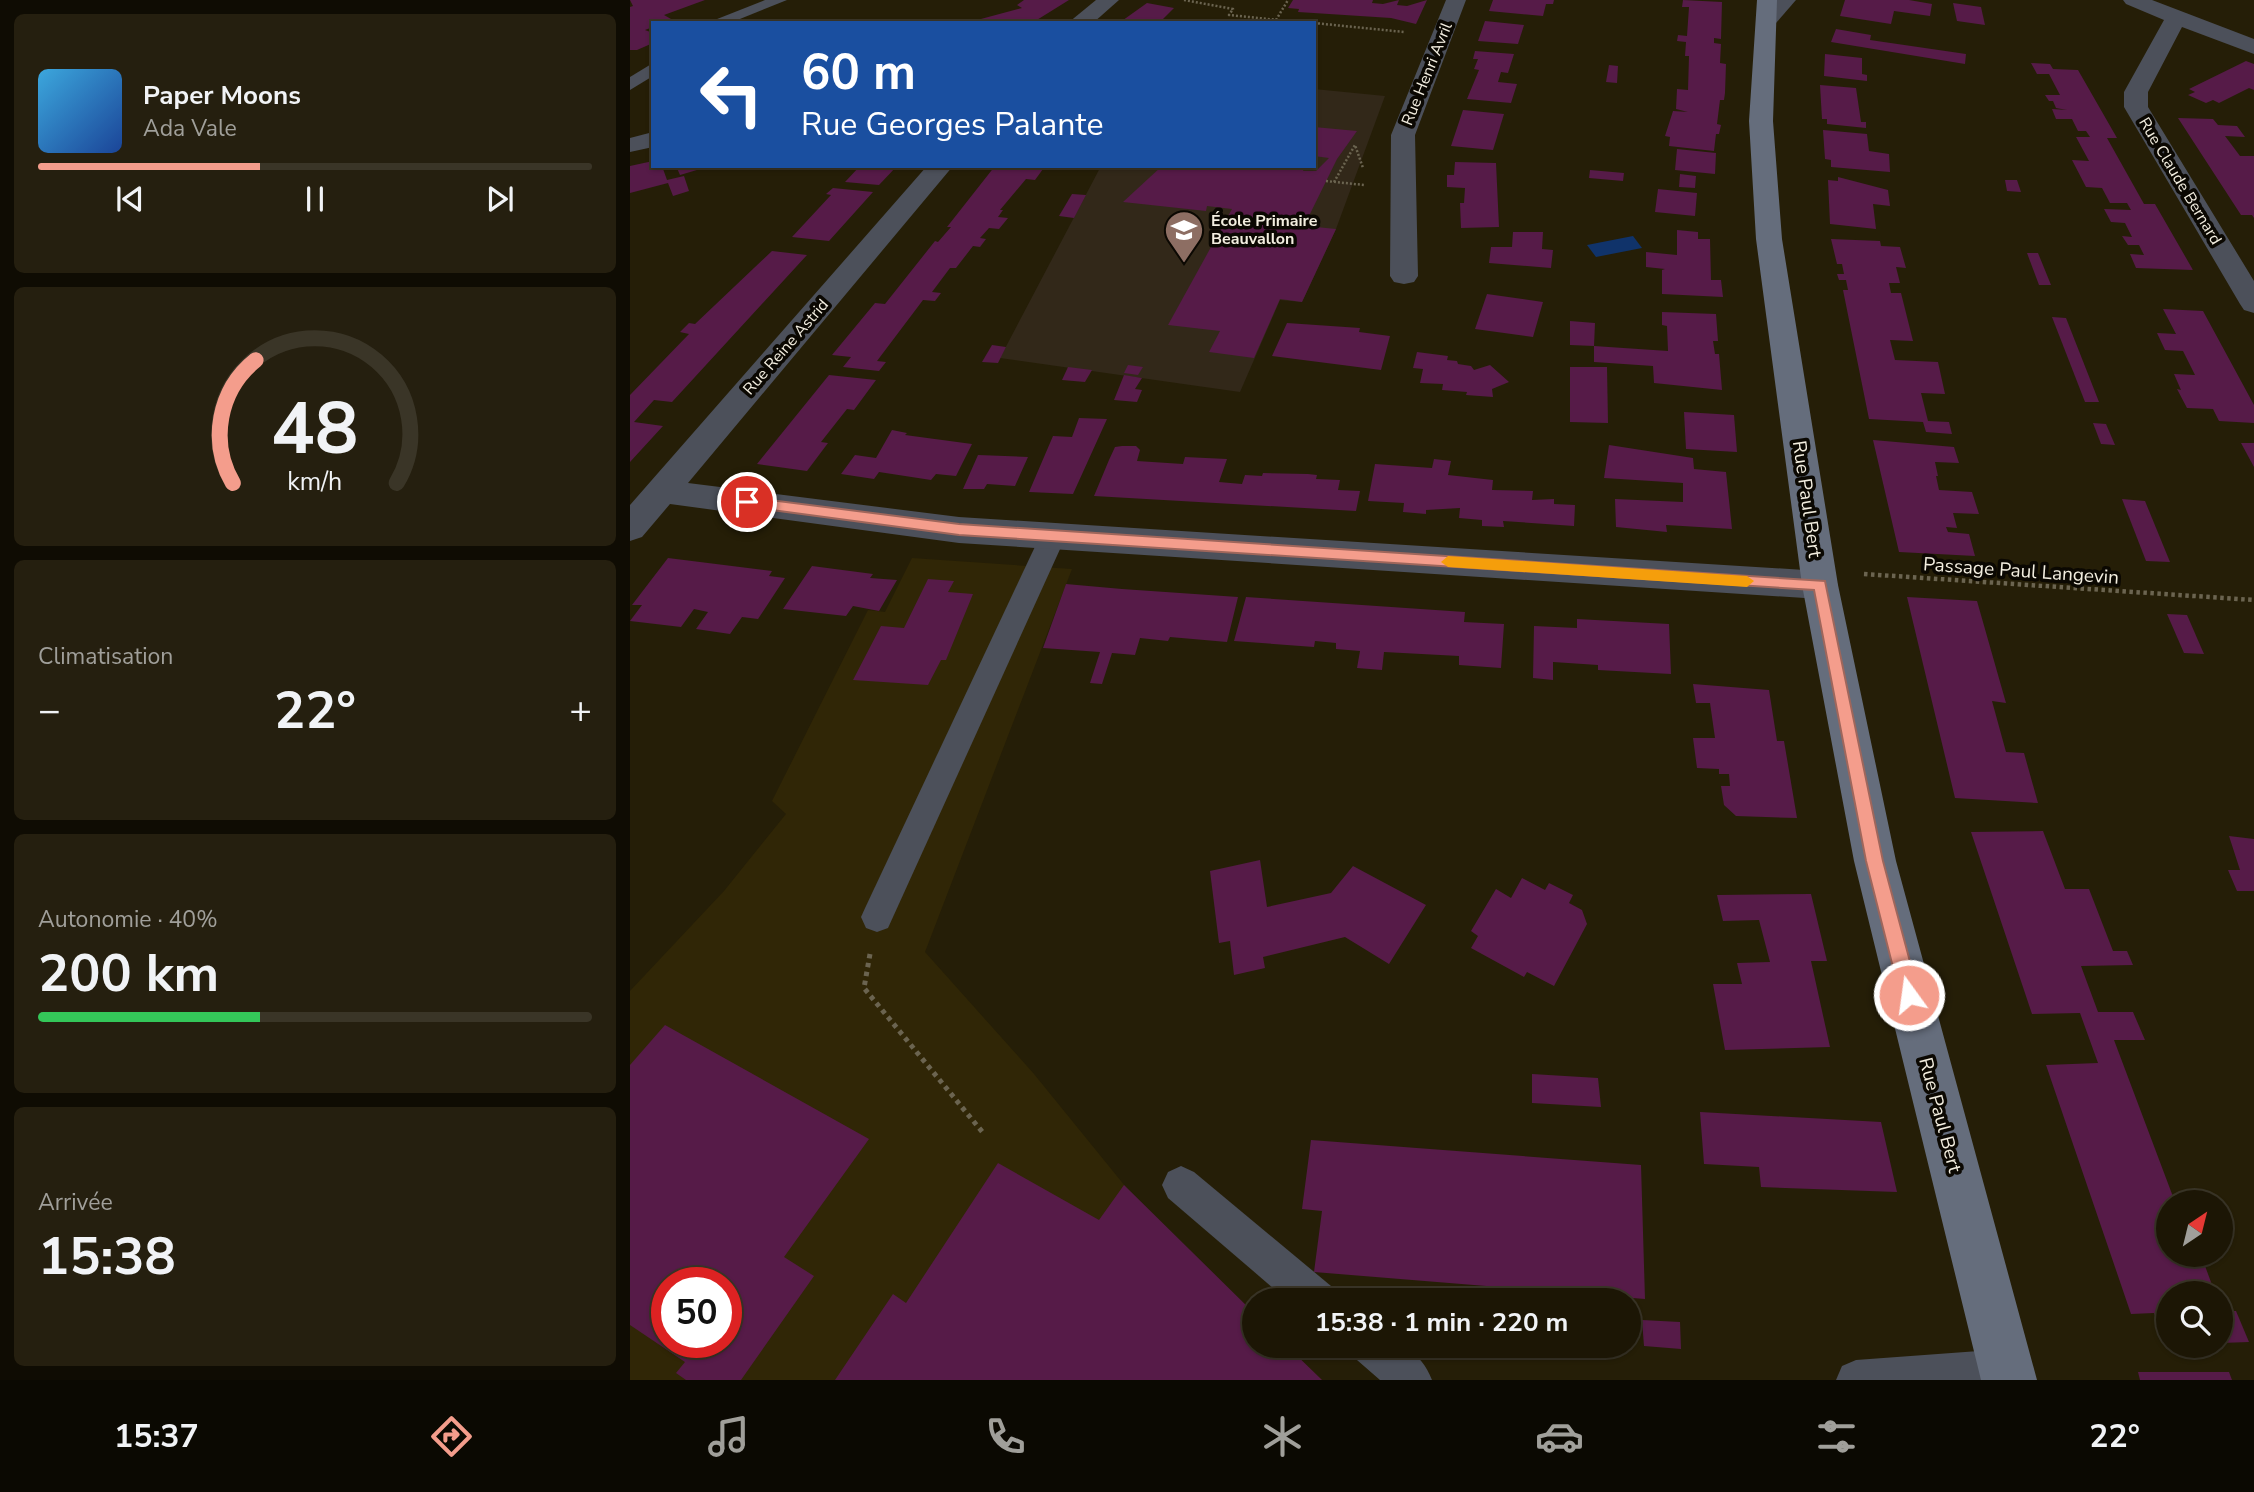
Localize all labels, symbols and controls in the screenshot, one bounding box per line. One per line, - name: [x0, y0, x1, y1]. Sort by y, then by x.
- street label: Rue Henri Avril: [1396, 19, 1458, 129]
- text: 60 m: [801, 39, 916, 106]
- icon: left: [686, 49, 777, 140]
- text: Paper Moons: [143, 78, 301, 113]
- text: Rue Georges Palante: [801, 103, 1103, 146]
- text: Ada Vale: [143, 113, 237, 144]
- street label: Rue Claude Bernard: [2133, 113, 2227, 249]
- icon: previous: [111, 180, 149, 218]
- icon: pause: [296, 180, 334, 218]
- icon: next: [481, 180, 519, 218]
- school or university icon: École Primaire Beauvallon: [1163, 209, 1205, 264]
- place label: École Primaire Beauvallon: [1211, 210, 1318, 250]
- street label: Rue Reine Astrid: [738, 294, 834, 400]
- text: 48: [271, 379, 359, 479]
- street label: Rue Paul Bert: [1786, 439, 1828, 560]
- text: km/h: [287, 465, 343, 499]
- pin: [717, 472, 777, 532]
- icon: arrive: [728, 483, 766, 521]
- street label: Passage Paul Langevin: [1922, 551, 2120, 591]
- text: Climatisation: [38, 641, 173, 672]
- text: 22°: [274, 675, 356, 746]
- text: −: [38, 685, 61, 736]
- text: +: [569, 685, 592, 736]
- text: Autonomie · 40%: [38, 904, 218, 935]
- text: 200 km: [38, 938, 219, 1009]
- position arrow: [1872, 958, 1946, 1032]
- street label: Rue Paul Bert: [1912, 1055, 1968, 1176]
- text: Arrivée: [38, 1187, 113, 1218]
- north arrow: [2156, 1190, 2233, 1267]
- map controls: [2156, 1190, 2233, 1358]
- text: 15:38: [38, 1221, 176, 1292]
- speed limit sign: 50: [651, 1267, 742, 1358]
- button: search: [2156, 1281, 2233, 1358]
- text: 15:38 · 1 min · 220 m: [1315, 1305, 1568, 1340]
- icon: directions: [427, 1412, 476, 1461]
- icon: music: [704, 1412, 753, 1461]
- icon: phone: [981, 1412, 1030, 1461]
- icon: climate: [1258, 1412, 1307, 1461]
- icon: car: [1535, 1412, 1584, 1461]
- icon: filters: [1812, 1412, 1861, 1461]
- text: 15:37: [114, 1415, 199, 1458]
- text: 22°: [2089, 1415, 2140, 1458]

